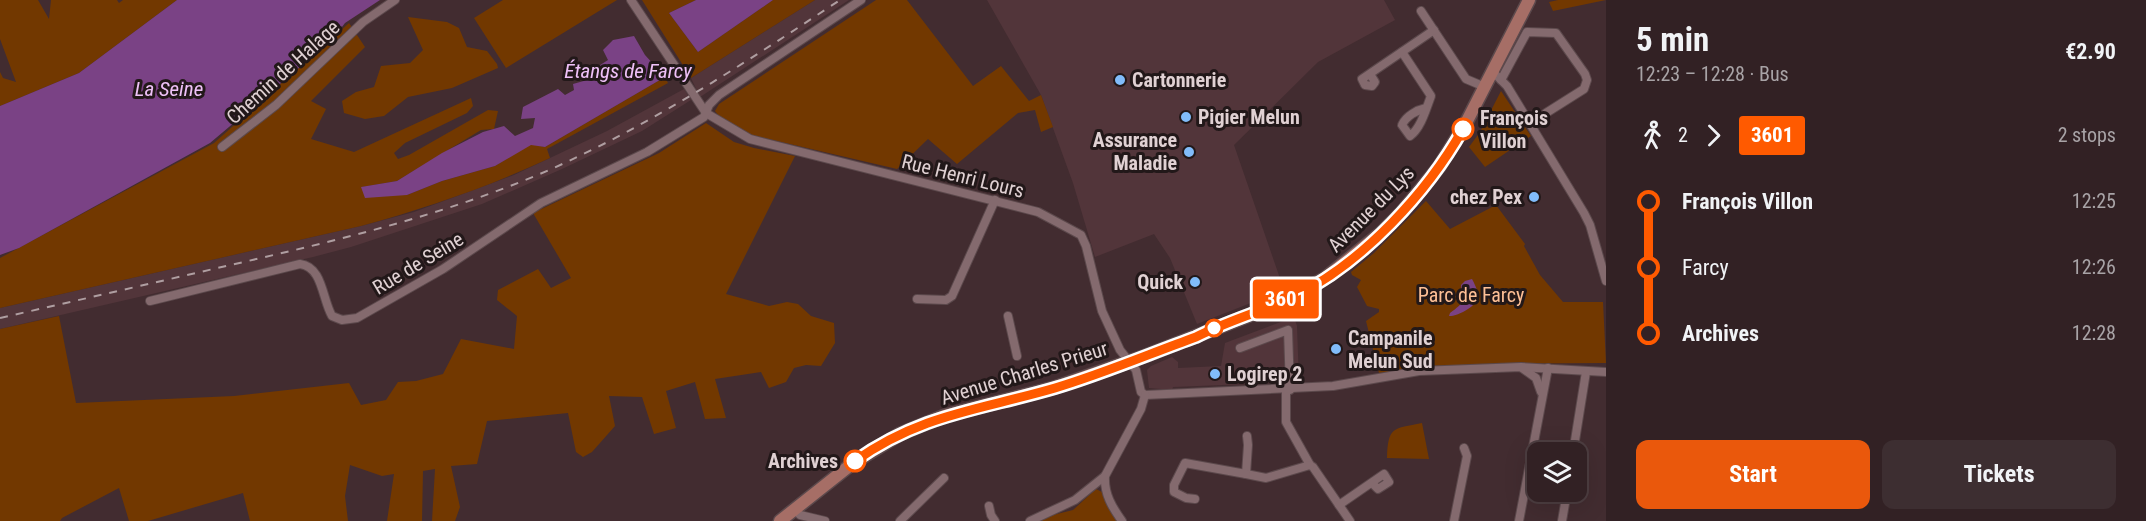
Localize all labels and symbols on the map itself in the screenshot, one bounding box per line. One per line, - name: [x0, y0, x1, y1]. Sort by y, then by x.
- street label: Chemin de Halage: [222, 15, 344, 129]
- water label: Étangs de Farcy: [564, 59, 692, 83]
- place label: Cartonnerie: [1132, 68, 1226, 92]
- marker: Cartonnerie: [1113, 73, 1127, 87]
- water label: La Seine: [135, 77, 203, 101]
- place label: Pigier Melun: [1198, 105, 1300, 129]
- place label: François Villon: [1480, 106, 1548, 153]
- marker: Pigier Melun: [1179, 110, 1193, 124]
- marker: François Villon: [1452, 118, 1474, 140]
- place label: Assurance Maladie: [1093, 128, 1177, 175]
- marker: Assurance Maladie: [1182, 145, 1196, 159]
- street label: Rue Henri Lours: [899, 149, 1027, 203]
- street label: Avenue du Lys: [1323, 161, 1419, 257]
- place label: chez Pex: [1450, 185, 1522, 209]
- marker: chez Pex: [1527, 190, 1541, 204]
- street label: Rue de Seine: [368, 227, 468, 299]
- place label: Quick: [1137, 270, 1183, 294]
- marker: Quick: [1188, 275, 1202, 289]
- line badge: 3601: [1244, 280, 1328, 318]
- park label: Parc de Farcy: [1418, 283, 1524, 307]
- unlabelled marker: [1205, 319, 1223, 337]
- place label: Campanile Melun Sud: [1348, 326, 1433, 373]
- street label: Avenue Charles Prieur: [938, 336, 1110, 410]
- marker: Campanile Melun Sud: [1329, 342, 1343, 356]
- place label: Logirep 2: [1227, 362, 1302, 386]
- marker: Logirep 2: [1208, 367, 1222, 381]
- place label: Archives: [768, 449, 838, 473]
- marker: Archives: [844, 450, 866, 472]

